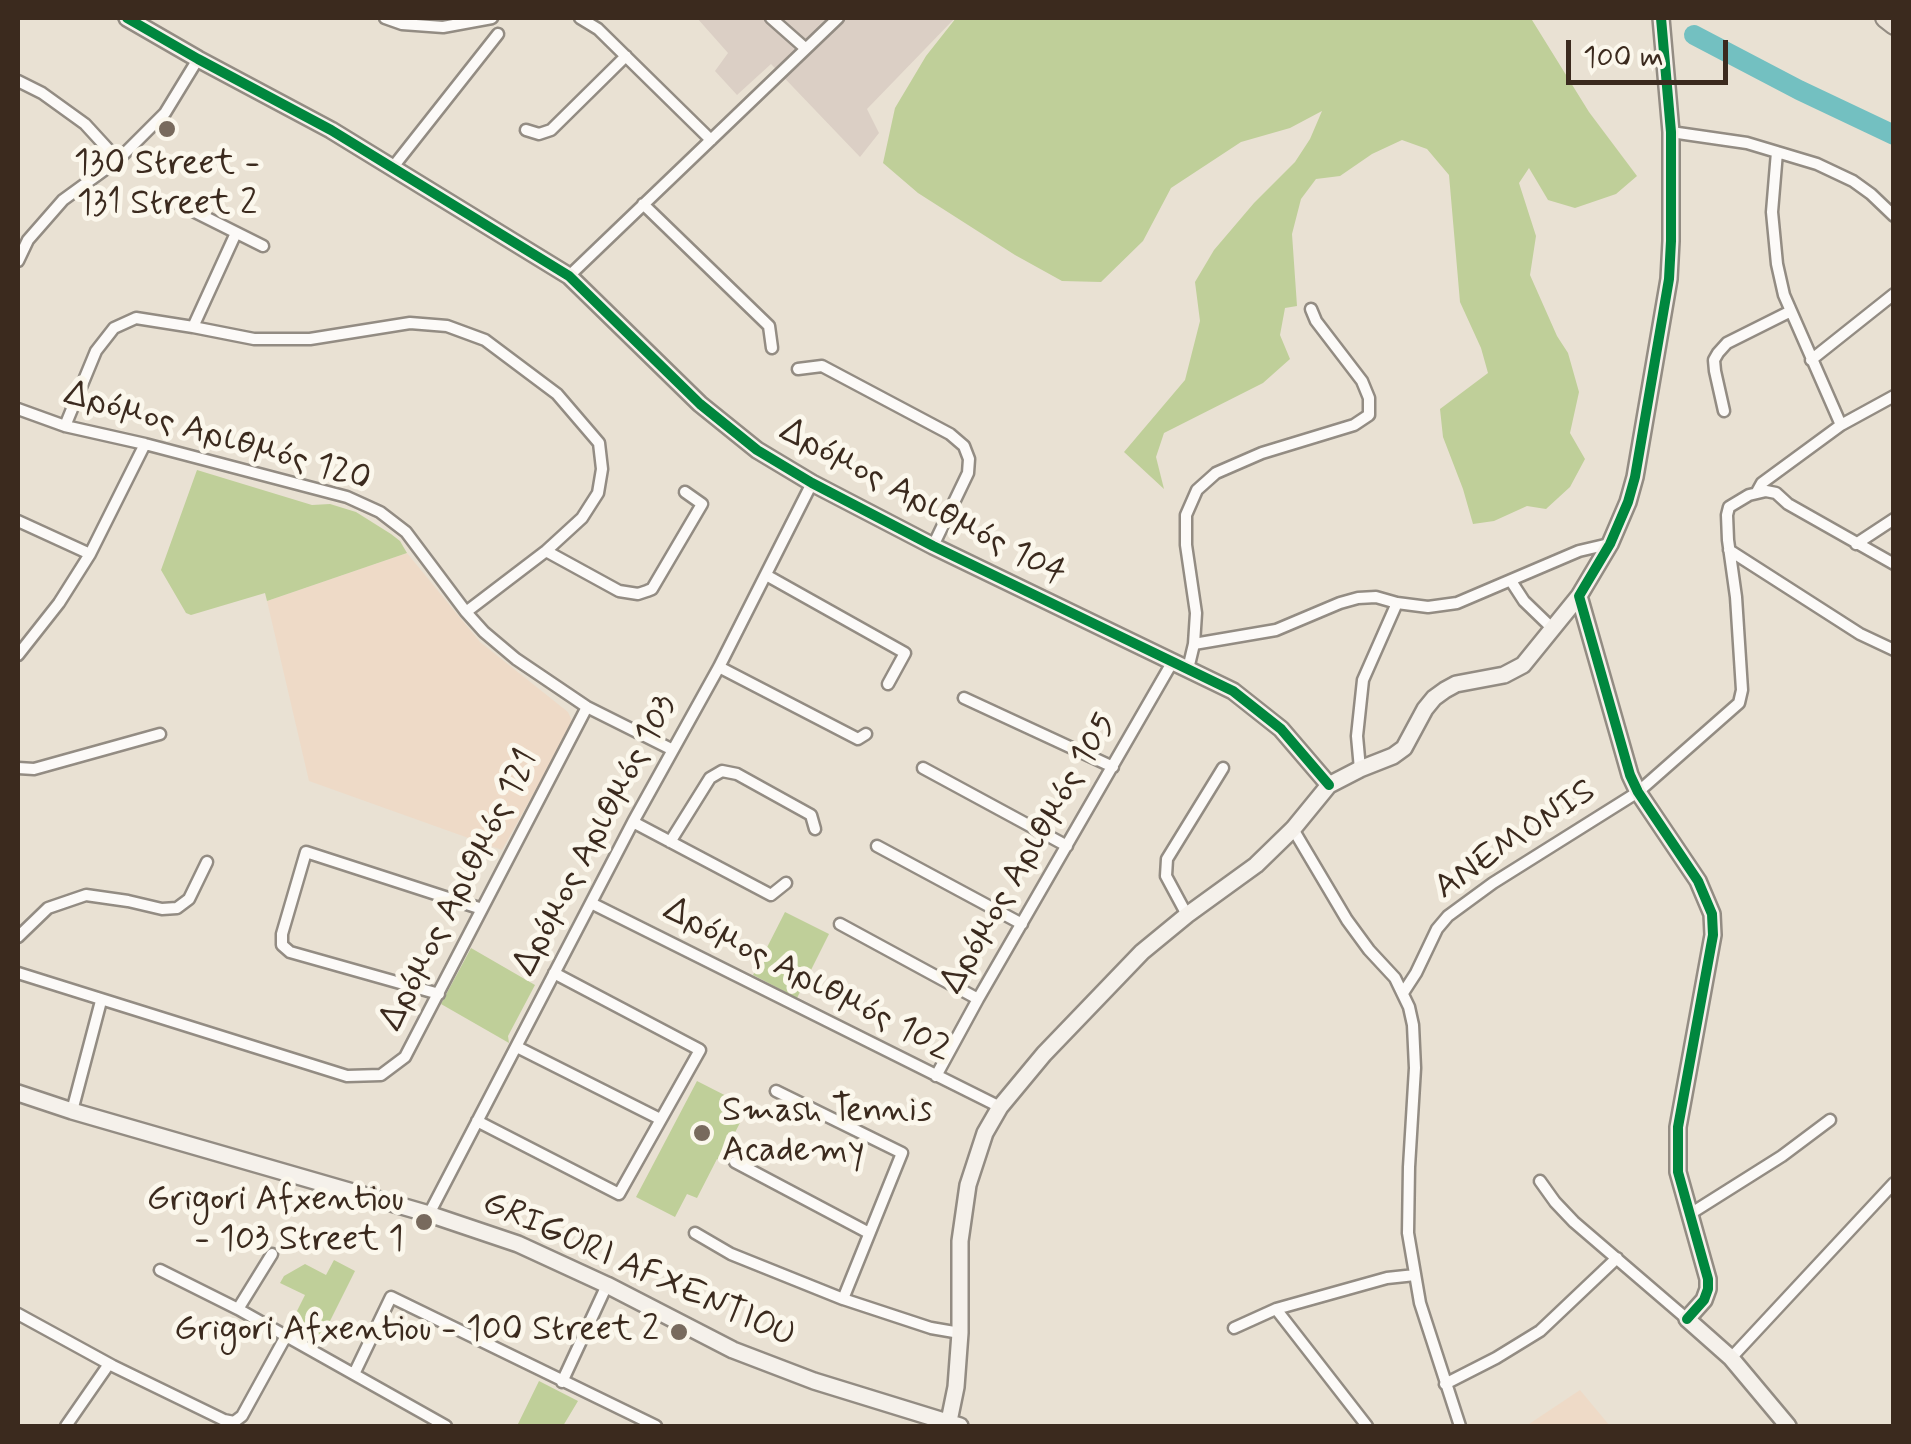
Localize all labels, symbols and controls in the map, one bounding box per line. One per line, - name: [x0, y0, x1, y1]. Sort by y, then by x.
- scale bar: [1571, 20, 1734, 82]
- text: 100 m: [1583, 38, 1664, 77]
- marker: 130 Street - 131 Street 2: [156, 118, 178, 140]
- place label: 130 Street - 131 Street 2: [74, 145, 260, 227]
- street label: Δρόμος Αριθμός 120: [59, 374, 375, 502]
- street label: Δρόμος Αριθμός 104: [772, 411, 1072, 597]
- street label: Δρόμος Αριθμός 103: [505, 689, 689, 983]
- street label: Δρόμος Αριθμός 105: [933, 706, 1127, 1002]
- street label: Δρόμος Αριθμός 121: [372, 744, 550, 1038]
- street label: ANEMONIS: [1427, 772, 1605, 910]
- street label: Δρόμος Αριθμός 102: [656, 890, 958, 1072]
- place label: Smash Tennis Academy: [722, 1092, 932, 1174]
- marker: Smash Tennis Academy: [691, 1122, 713, 1144]
- place label: Grigori Afxentiou - 103 Street 1: [147, 1181, 404, 1263]
- street label: GRIGORI AFXENTIOU: [475, 1183, 801, 1359]
- marker: Grigori Afxentiou - 103 Street 1: [413, 1211, 435, 1233]
- place label: Grigori Afxentiou - 100 Street 2: [174, 1311, 659, 1353]
- marker: Grigori Afxentiou - 100 Street 2: [668, 1321, 690, 1343]

